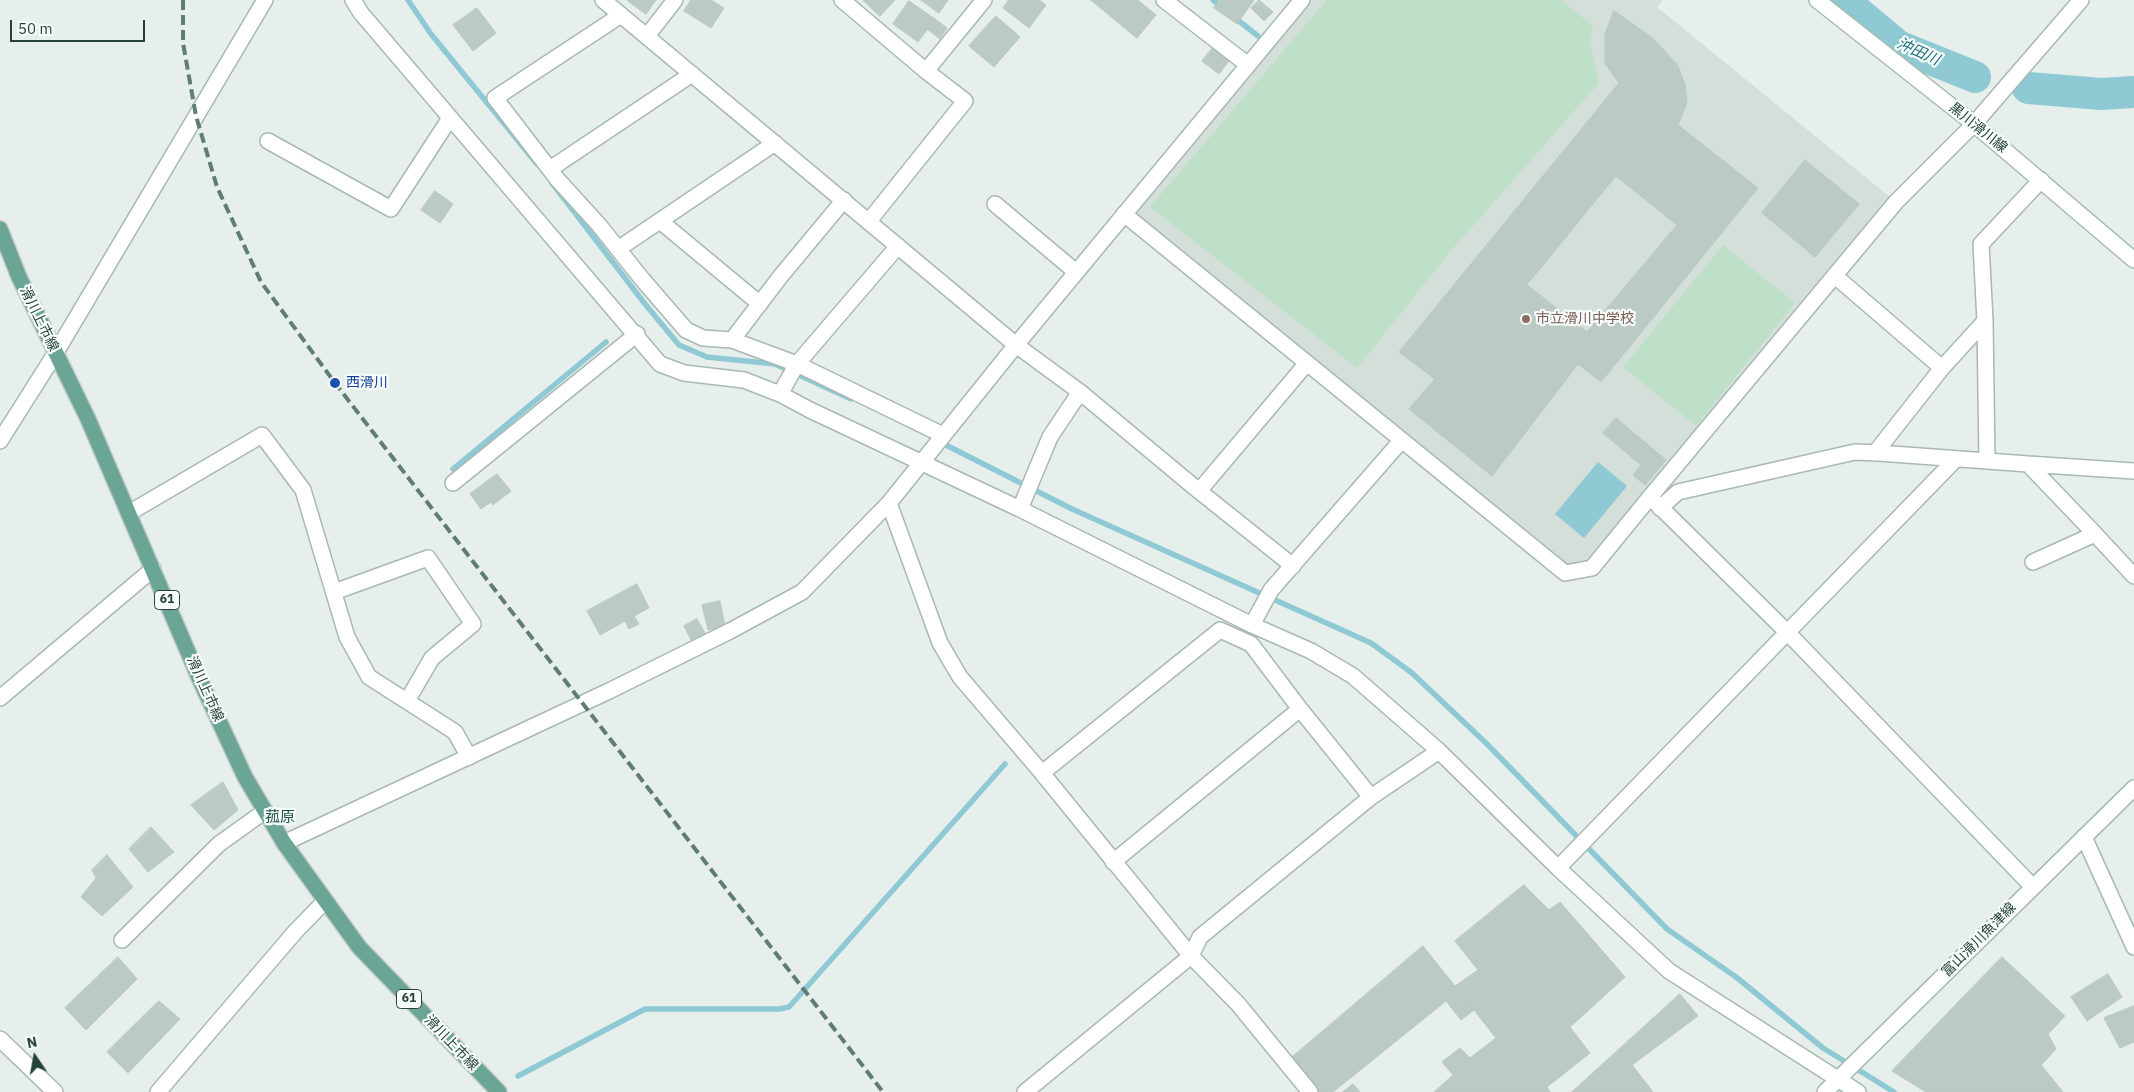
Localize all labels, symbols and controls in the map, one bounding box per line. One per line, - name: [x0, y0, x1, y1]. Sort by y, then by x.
- scale bar: [12, 10, 148, 42]
- text: 50 m: [18, 19, 53, 38]
- water label: 沖田川: [1894, 35, 1942, 69]
- street label: 黒川滑川線: [1946, 99, 2010, 157]
- street label: 滑川上市線: [16, 284, 62, 354]
- place label: 市立滑川中学校: [1536, 311, 1634, 327]
- marker: 市立滑川中学校: [1520, 313, 1532, 325]
- place label: 西滑川: [346, 375, 388, 391]
- marker: 西滑川: [328, 376, 342, 390]
- road number: 61: [154, 590, 180, 610]
- street label: 滑川上市線: [183, 654, 227, 724]
- district label: 菰原: [265, 809, 295, 827]
- street label: 富山滑川魚津線: [1938, 899, 2020, 981]
- road number: 61: [396, 990, 422, 1009]
- street label: 滑川上市線: [421, 1012, 481, 1074]
- north arrow: [10, 1032, 60, 1082]
- text: N: [25, 1032, 39, 1052]

